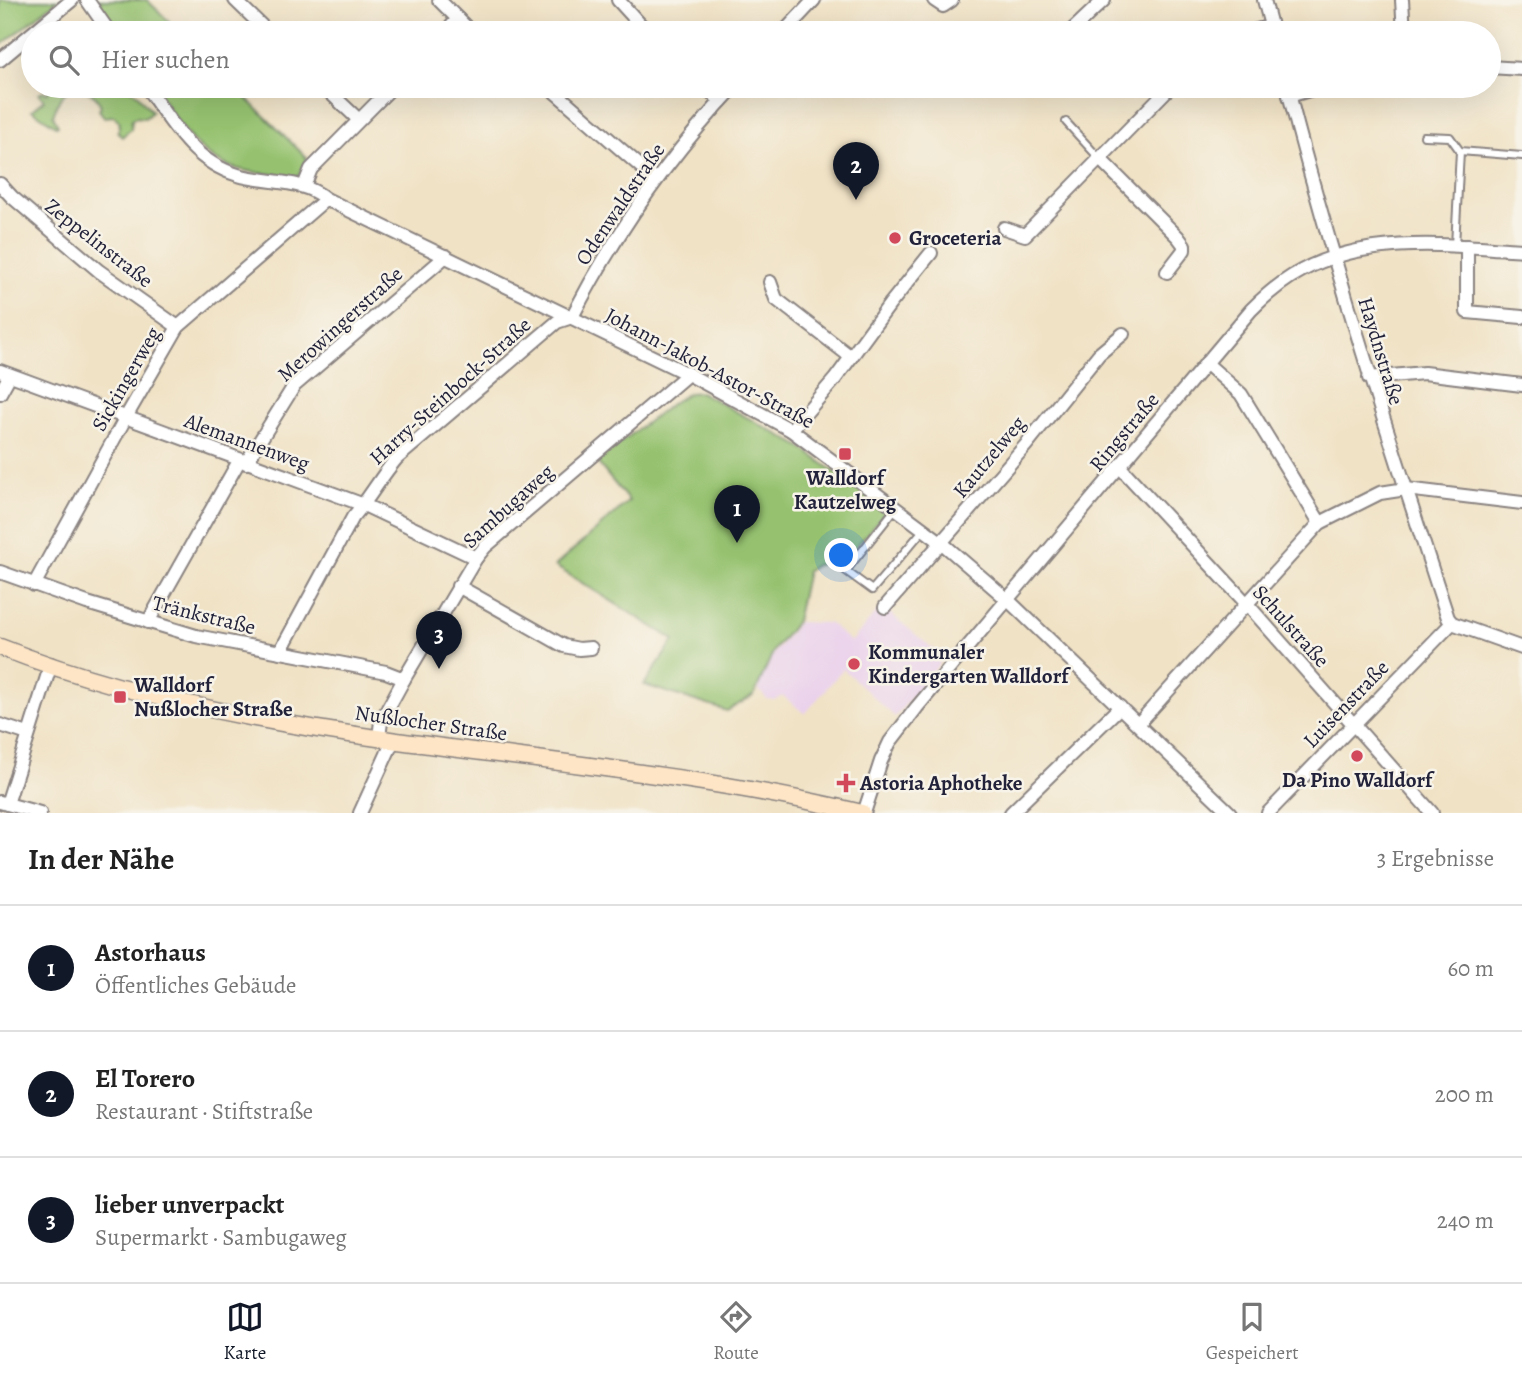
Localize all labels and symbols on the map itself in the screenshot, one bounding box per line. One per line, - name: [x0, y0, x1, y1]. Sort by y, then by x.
- street label: Odenwaldstraße: [569, 137, 671, 271]
- pin: 2: [833, 142, 879, 200]
- street label: Zeppelinstraße: [39, 192, 159, 294]
- place label: Groceteria: [909, 224, 1002, 252]
- marker: Groceteria: [887, 230, 903, 246]
- street label: Merowingerstraße: [271, 260, 409, 388]
- street label: Haydnstraße: [1351, 294, 1411, 408]
- street label: Johann-Jakob-Astor-Straße: [600, 301, 820, 435]
- street label: Harry-Steinbock-Straße: [363, 311, 537, 471]
- street label: Sickingerweg: [85, 321, 167, 436]
- street label: Ringstraße: [1083, 386, 1165, 478]
- street label: Alemannenweg: [180, 406, 314, 478]
- street label: Kautzelweg: [946, 410, 1032, 504]
- marker: Walldorf Kautzelweg: [837, 446, 853, 462]
- street label: Sambugaweg: [456, 457, 560, 554]
- place label: Walldorf Kautzelweg: [794, 464, 896, 516]
- pin: 1: [714, 485, 760, 543]
- your location: [824, 538, 858, 572]
- street label: Schulstraße: [1246, 579, 1336, 673]
- street label: Tränkstraße: [150, 589, 258, 641]
- pin: 3: [416, 611, 462, 669]
- place label: Kommunaler Kindergarten Walldorf: [868, 638, 1071, 690]
- street label: Luisenstraße: [1297, 654, 1395, 754]
- marker: Kommunaler Kindergarten Walldorf: [846, 656, 862, 672]
- place label: Walldorf Nußlocher Straße: [133, 671, 293, 723]
- marker: Walldorf Nußlocher Straße: [112, 689, 128, 705]
- street label: Nußlocher Straße: [353, 698, 509, 748]
- marker: Da Pino Walldorf: [1349, 748, 1365, 764]
- place label: Da Pino Walldorf: [1282, 766, 1435, 794]
- place label: Astoria Aphotheke: [859, 769, 1023, 797]
- marker: Astoria Aphotheke: [838, 775, 854, 791]

